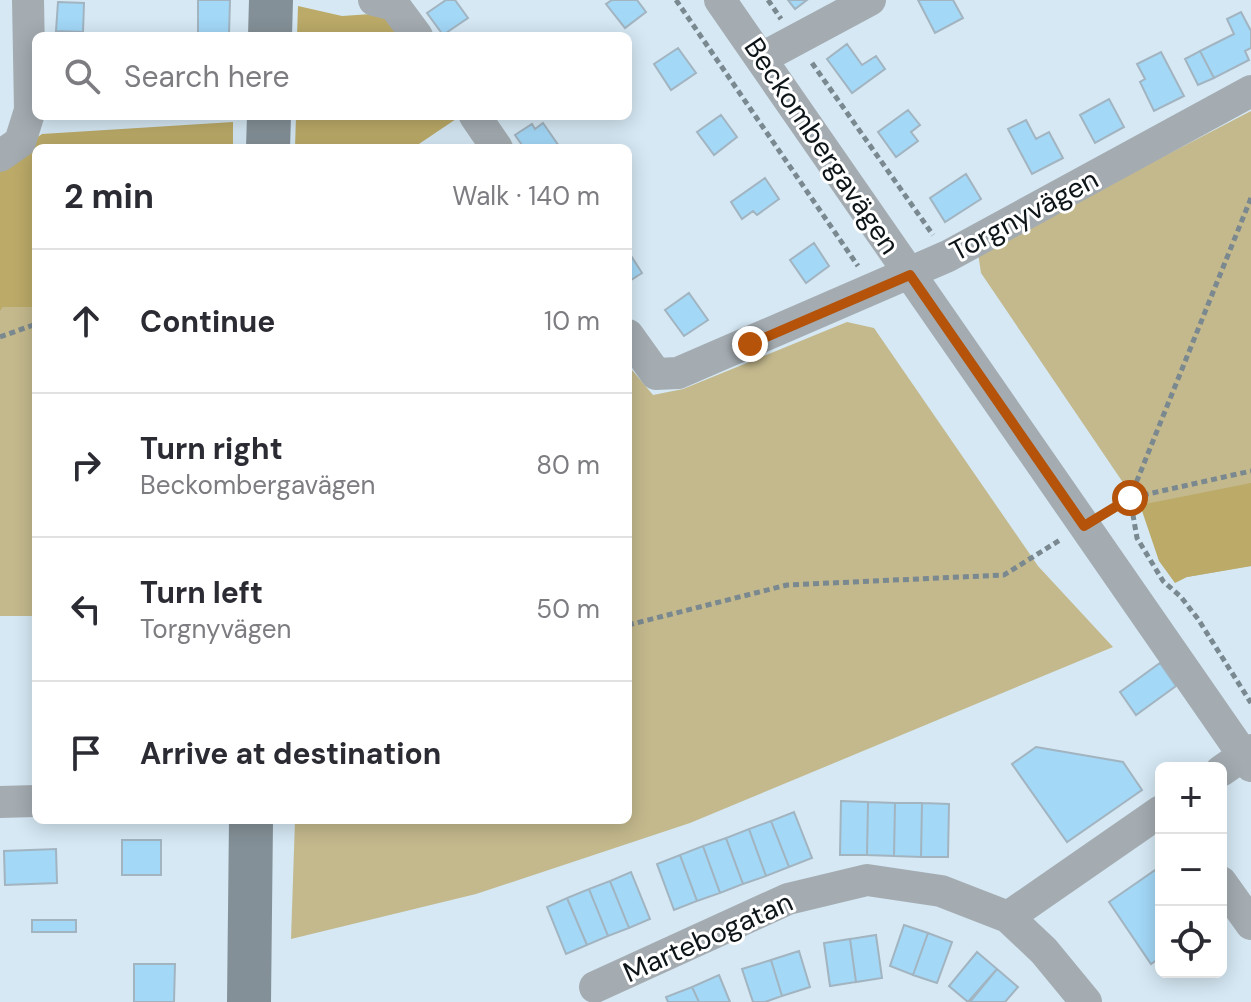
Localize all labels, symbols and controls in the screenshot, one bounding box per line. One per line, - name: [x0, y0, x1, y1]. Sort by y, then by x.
- street label: Beckombergavägen: [736, 31, 908, 261]
- search box: [32, 32, 632, 120]
- icon: search: [60, 54, 104, 98]
- text: Search here: [124, 57, 290, 96]
- street label: Torgnyvägen: [943, 160, 1105, 270]
- text: 2 min: [64, 174, 154, 219]
- text: Walk · 140 m: [452, 179, 600, 213]
- icon: ahead: [64, 299, 108, 343]
- text: Continue: [140, 302, 275, 341]
- text: 10 m: [544, 304, 600, 338]
- route end: [732, 326, 768, 362]
- text: Turn right: [140, 429, 283, 468]
- icon: right: [64, 443, 108, 487]
- text: 80 m: [536, 448, 600, 482]
- text: Beckombergavägen: [140, 468, 375, 502]
- route start: [1112, 480, 1148, 516]
- text: Turn left: [140, 573, 263, 612]
- icon: left: [64, 587, 108, 631]
- text: 50 m: [536, 592, 600, 626]
- text: Torgnyvägen: [140, 612, 291, 646]
- icon: arrive: [64, 731, 108, 775]
- text: Arrive at destination: [140, 734, 441, 773]
- map controls: [1155, 762, 1227, 978]
- button: +: [1155, 762, 1227, 834]
- button: −: [1155, 834, 1227, 906]
- street label: Martebogatan: [617, 883, 799, 991]
- button: locate: [1155, 906, 1227, 978]

